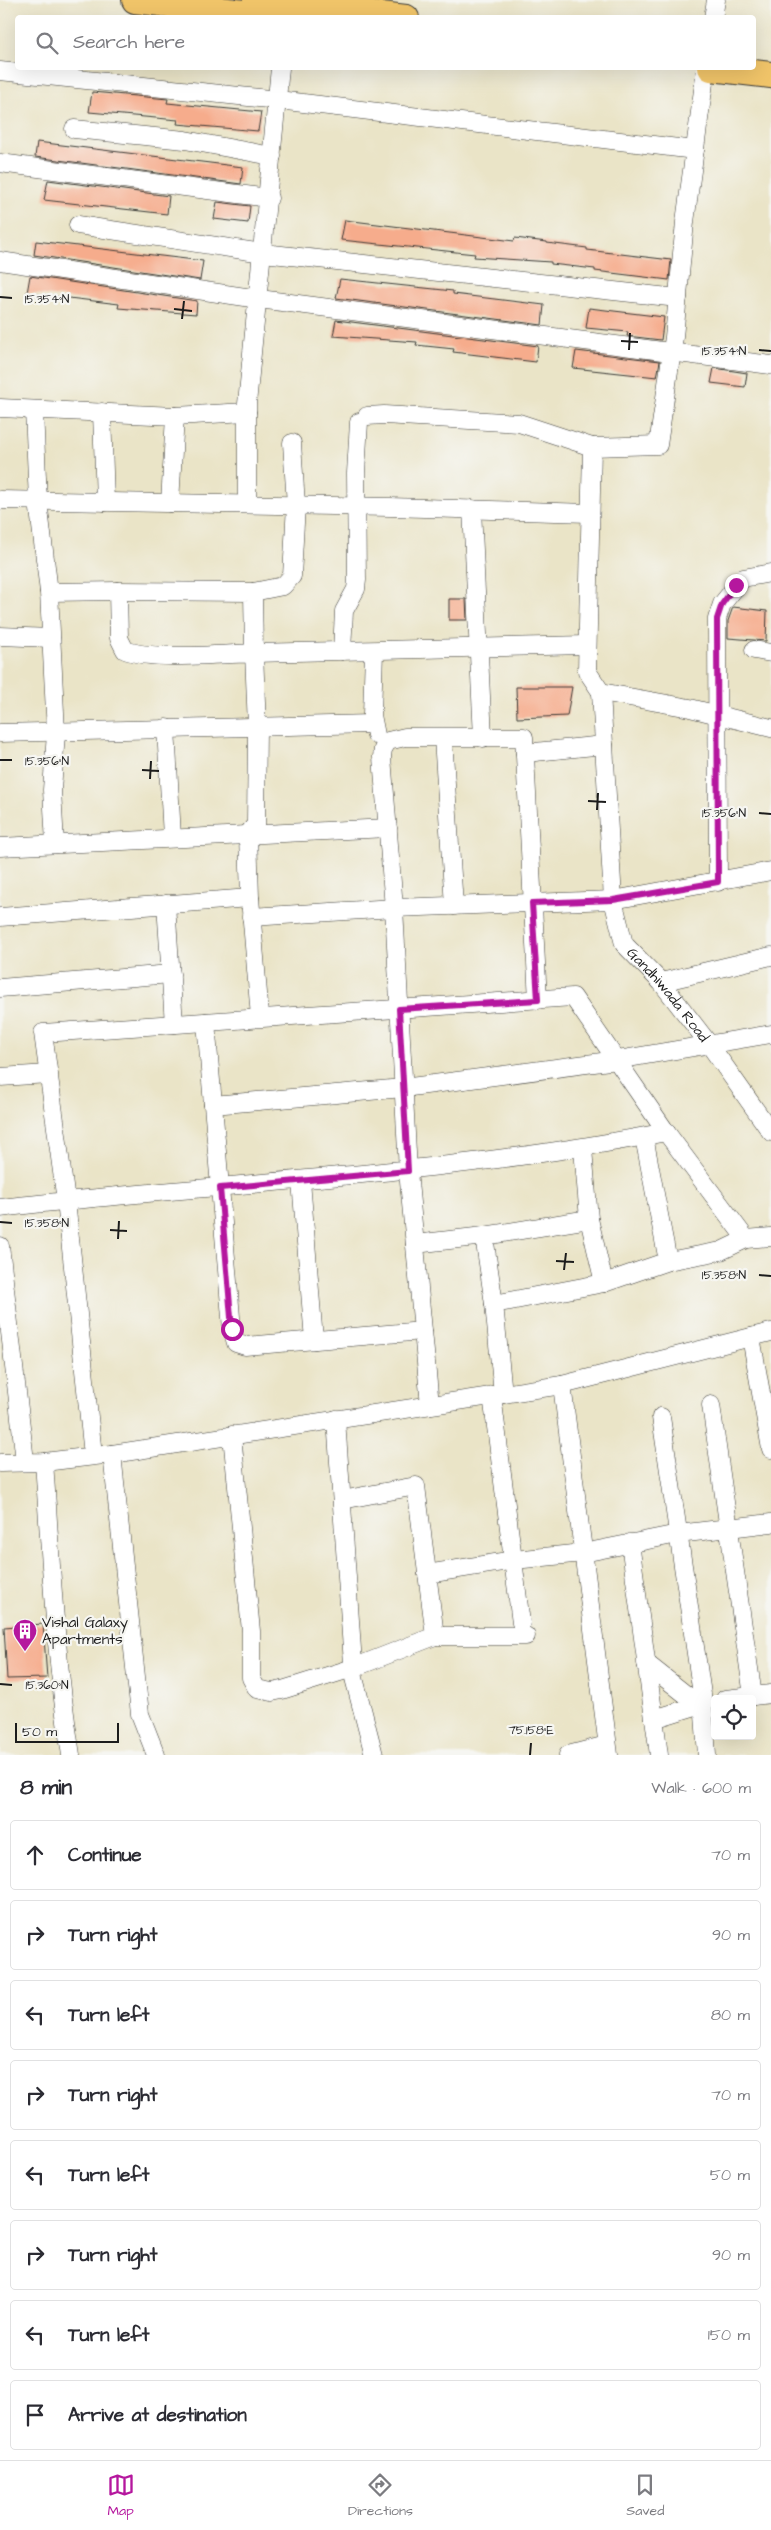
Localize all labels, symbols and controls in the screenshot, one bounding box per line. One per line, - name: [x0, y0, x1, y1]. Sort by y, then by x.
- search box: [15, 15, 756, 70]
- icon: search: [33, 29, 61, 57]
- text: Search here: [73, 29, 185, 56]
- text: 15.354°N: [25, 291, 70, 308]
- text: 15.354°N: [702, 343, 747, 360]
- route end: [725, 574, 748, 597]
- text: 15.356°N: [25, 753, 69, 770]
- text: 15.356°N: [702, 805, 746, 822]
- street label: Gandhiwada Road: [622, 942, 715, 1047]
- text: 15.358°N: [25, 1215, 70, 1232]
- text: 15.358°N: [702, 1267, 747, 1284]
- route start: [221, 1318, 244, 1341]
- place label: Vishal Galaxy Apartments: [42, 1612, 128, 1650]
- building icon: Vishal Galaxy Apartments: [12, 1618, 38, 1652]
- text: 15.360°N: [25, 1677, 69, 1694]
- map controls: [711, 1695, 756, 1740]
- button: locate: [711, 1695, 756, 1740]
- scale bar: [15, 1720, 119, 1743]
- text: 50 m: [22, 1722, 57, 1742]
- text: 75.158°E: [508, 1722, 554, 1739]
- text: 8 min: [20, 1773, 72, 1802]
- text: Walk · 600 m: [651, 1777, 751, 1799]
- icon: ahead: [21, 1841, 49, 1869]
- text: Continue: [68, 1842, 142, 1869]
- text: 70 m: [711, 1844, 750, 1866]
- icon: right: [21, 1921, 49, 1949]
- text: Turn right: [68, 1922, 157, 1949]
- text: 90 m: [712, 1924, 750, 1946]
- icon: left: [21, 2001, 49, 2029]
- text: Turn left: [68, 2002, 149, 2029]
- text: 80 m: [711, 2004, 750, 2026]
- icon: right: [21, 2081, 49, 2109]
- text: Turn right: [68, 2082, 157, 2109]
- text: 70 m: [711, 2084, 750, 2106]
- icon: left: [21, 2161, 49, 2189]
- text: Turn left: [68, 2162, 149, 2189]
- text: 50 m: [710, 2164, 750, 2186]
- icon: right: [21, 2241, 49, 2269]
- text: Turn right: [68, 2242, 157, 2269]
- text: 90 m: [712, 2244, 750, 2266]
- icon: left: [21, 2321, 49, 2349]
- text: Turn left: [68, 2322, 149, 2349]
- text: 150 m: [708, 2324, 750, 2346]
- icon: arrive: [21, 2401, 49, 2429]
- text: Arrive at destination: [68, 2402, 247, 2429]
- tab: Map: [107, 2471, 135, 2521]
- tab: Directions: [348, 2471, 413, 2521]
- tab: Saved: [626, 2471, 664, 2521]

